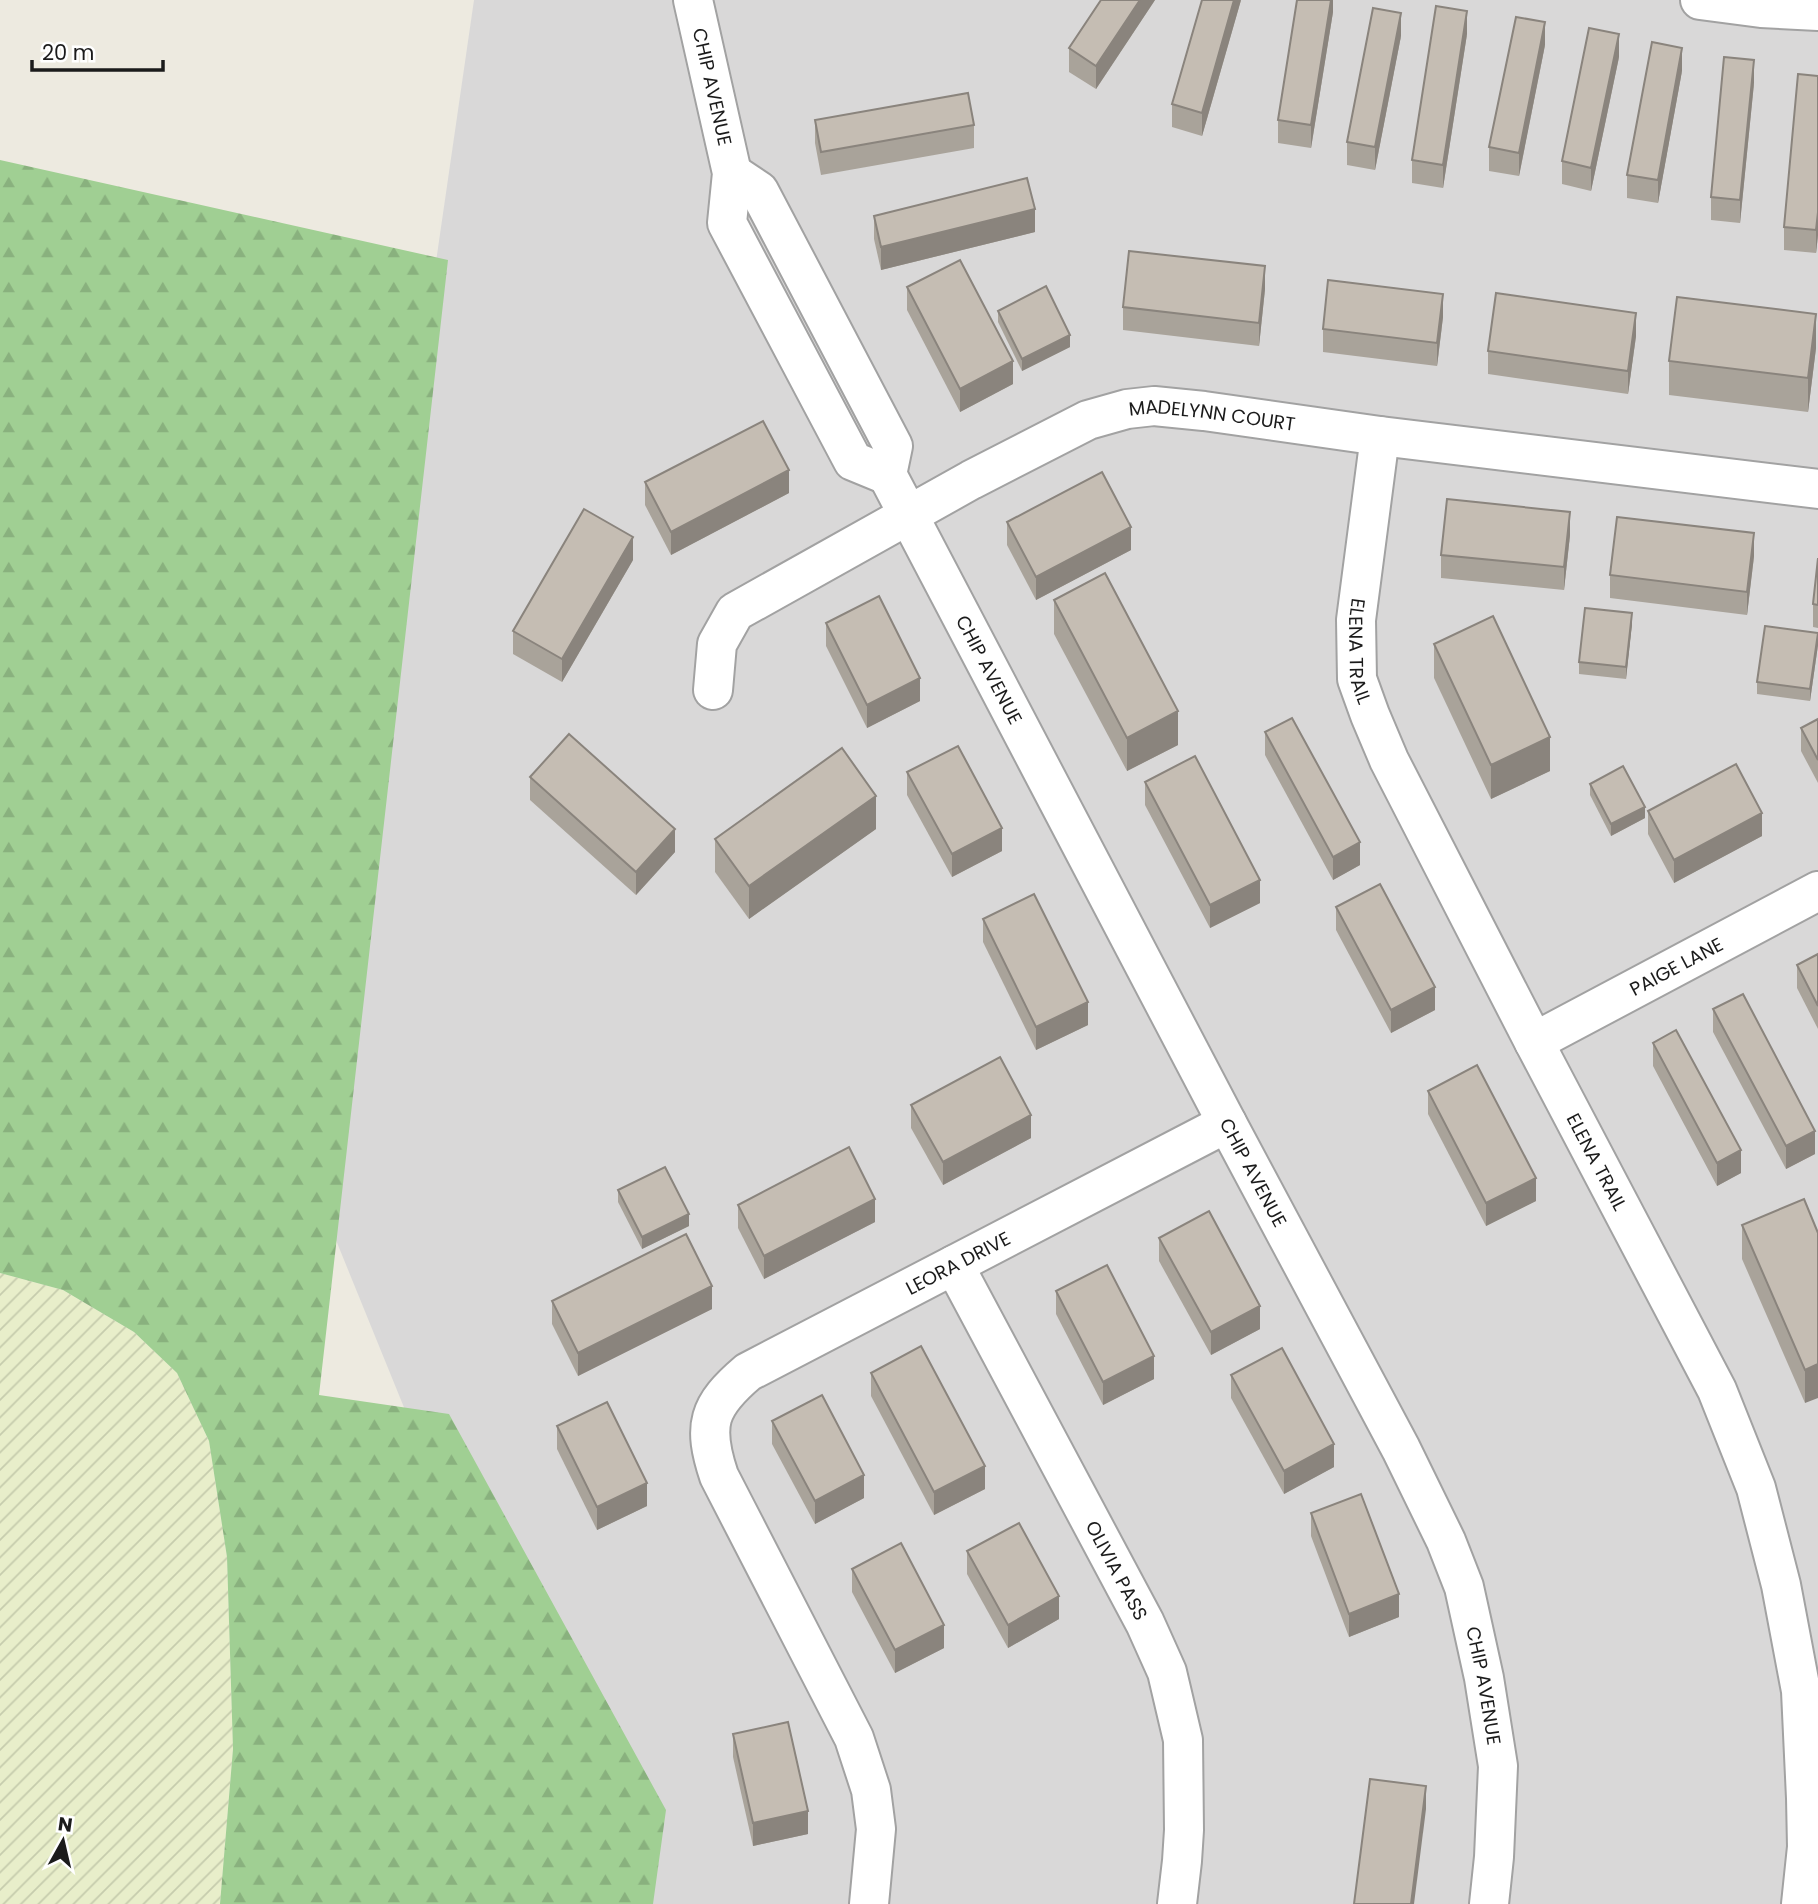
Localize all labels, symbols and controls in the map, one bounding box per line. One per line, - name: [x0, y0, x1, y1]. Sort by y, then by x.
- street label: CHIP AVENUE: [686, 25, 739, 148]
- scale bar: [32, 28, 163, 72]
- text: 20 m: [42, 38, 95, 67]
- street label: MADELYNN COURT: [1127, 392, 1297, 437]
- street label: ELENA TRAIL: [1342, 597, 1378, 708]
- street label: CHIP AVENUE: [950, 610, 1029, 729]
- street label: PAIGE LANE: [1625, 930, 1728, 1002]
- street label: ELENA TRAIL: [1560, 1108, 1634, 1215]
- street label: CHIP AVENUE: [1213, 1113, 1294, 1232]
- street label: LEORA DRIVE: [901, 1225, 1015, 1301]
- street label: OLIVIA PASS: [1079, 1516, 1155, 1625]
- street label: CHIP AVENUE: [1460, 1624, 1508, 1747]
- north arrow: [28, 1806, 98, 1876]
- text: N: [56, 1810, 74, 1839]

